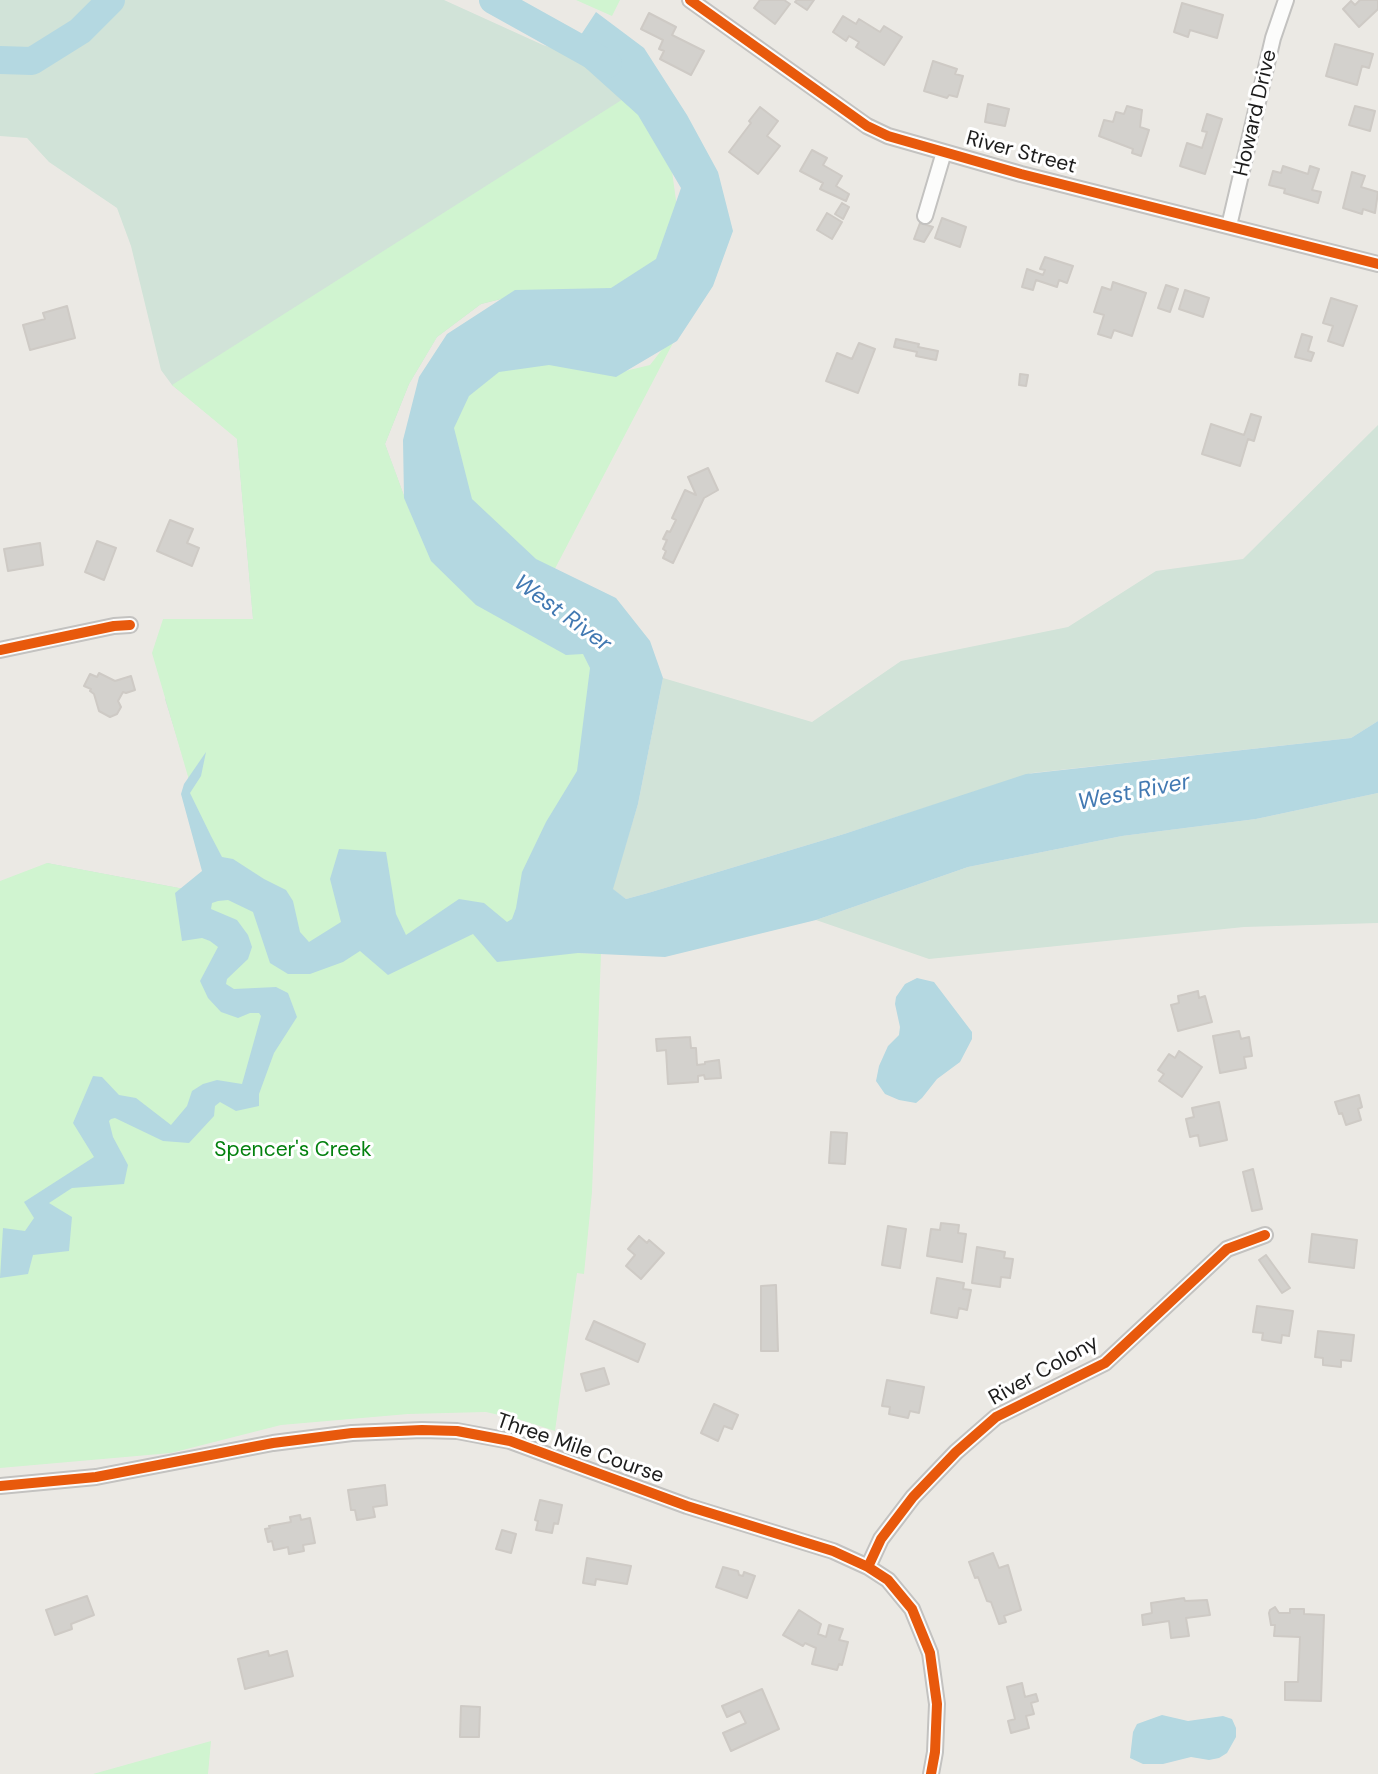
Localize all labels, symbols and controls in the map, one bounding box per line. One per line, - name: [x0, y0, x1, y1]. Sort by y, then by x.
- street label: Howard Drive: [1229, 47, 1283, 179]
- street label: River Street: [963, 126, 1079, 180]
- water label: West River: [508, 569, 616, 659]
- water label: West River: [1075, 769, 1193, 817]
- park label: Spencer's Creek: [214, 1137, 372, 1163]
- street label: River Colony: [985, 1331, 1103, 1411]
- street label: Three Mile Course: [493, 1409, 667, 1489]

